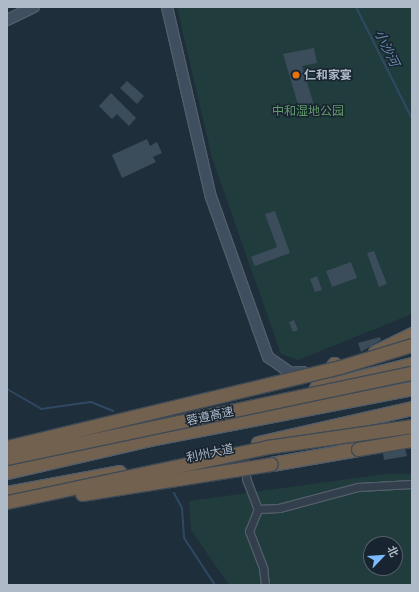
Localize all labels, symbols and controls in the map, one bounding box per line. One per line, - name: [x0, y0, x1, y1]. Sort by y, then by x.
- water label: 小沙河: [371, 27, 403, 69]
- place label: 仁和家宴: [304, 68, 352, 82]
- marker: 仁和家宴: [291, 70, 301, 80]
- park label: 中和湿地公园: [272, 104, 344, 118]
- street label: 蓉遵高速: [185, 404, 235, 428]
- street label: 利州大道: [185, 441, 235, 465]
- north arrow: [363, 536, 403, 576]
- text: 北: [384, 543, 402, 559]

